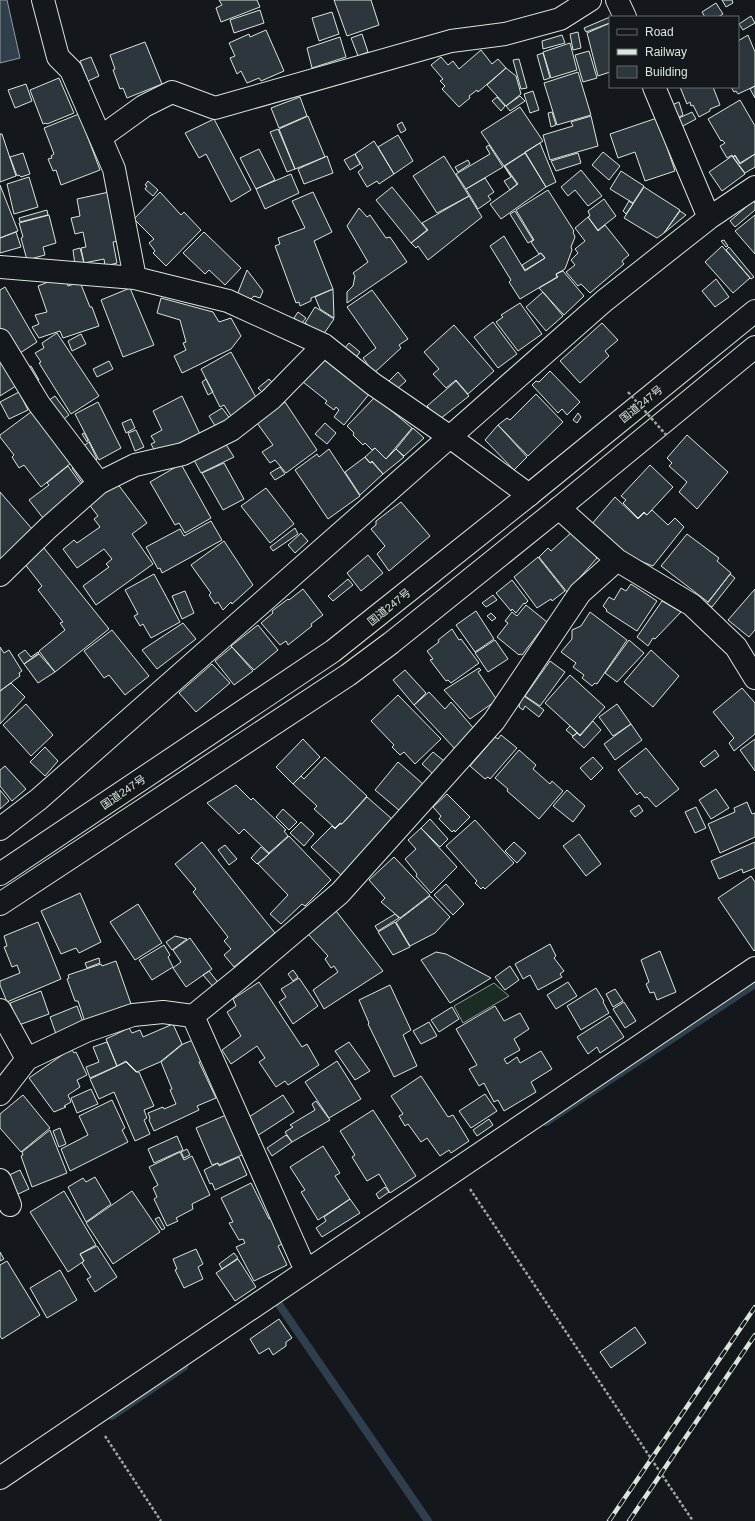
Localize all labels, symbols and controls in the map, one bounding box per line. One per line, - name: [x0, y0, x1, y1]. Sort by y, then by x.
- legend: [609, 16, 739, 88]
- text: Road: [645, 25, 674, 39]
- text: Railway: [645, 45, 687, 59]
- text: Building: [645, 65, 688, 79]
- street label: 国道247号: [617, 383, 665, 425]
- street label: 国道247号: [365, 586, 413, 628]
- street label: 国道247号: [98, 773, 148, 811]

